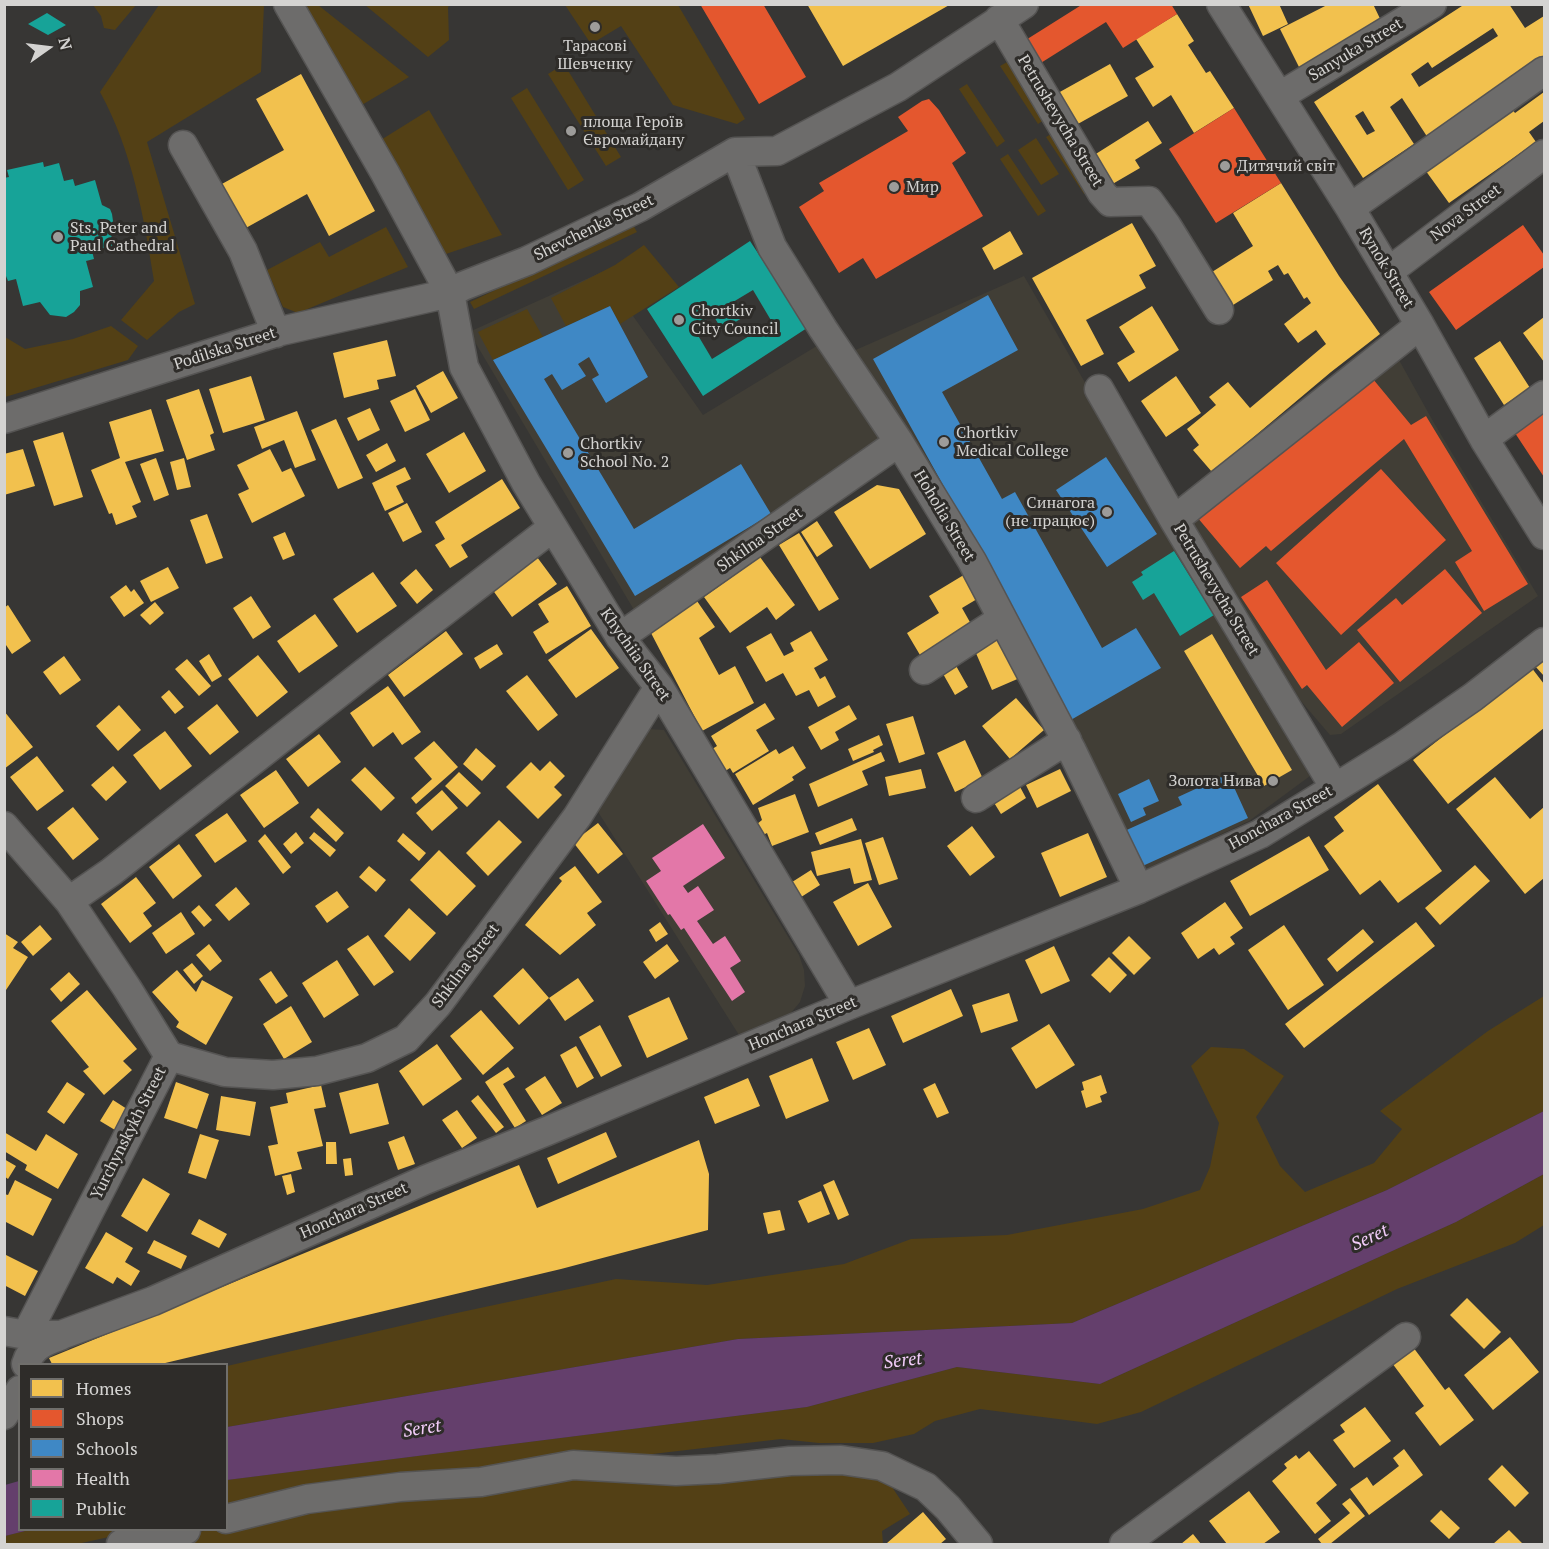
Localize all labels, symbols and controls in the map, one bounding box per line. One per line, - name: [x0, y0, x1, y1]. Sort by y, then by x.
- street label: Sanyuka Street: [1305, 14, 1407, 86]
- north arrow: [18, 18, 78, 78]
- marker: Тарасові Шевченку: [588, 20, 602, 34]
- text: N: [53, 35, 78, 52]
- place label: Тарасові Шевченку: [558, 36, 632, 74]
- street label: Petrushevycha Street: [1013, 52, 1107, 190]
- place label: площа Героїв Євромайдану: [583, 112, 684, 150]
- marker: площа Героїв Євромайдану: [564, 124, 578, 138]
- place label: Дитячий світ: [1237, 156, 1335, 176]
- marker: Дитячий світ: [1218, 159, 1232, 173]
- place label: Мир: [906, 177, 939, 197]
- marker: Мир: [887, 180, 901, 194]
- street label: Nova Street: [1427, 180, 1505, 246]
- street label: Shevchenka Street: [531, 191, 657, 265]
- place label: Sts. Peter and Paul Cathedral: [70, 218, 175, 256]
- street label: Rynok Street: [1354, 224, 1418, 312]
- marker: Sts. Peter and Paul Cathedral: [51, 230, 65, 244]
- place label: Chortkiv City Council: [691, 301, 779, 339]
- marker: Chortkiv City Council: [672, 313, 686, 327]
- street label: Podilska Street: [172, 323, 278, 375]
- place label: Chortkiv Medical College: [956, 423, 1069, 461]
- place label: Chortkiv School No. 2: [580, 434, 669, 472]
- marker: Chortkiv Medical College: [937, 435, 951, 449]
- marker: Chortkiv School No. 2: [561, 446, 575, 460]
- street label: Hoholia Street: [909, 467, 979, 565]
- place label: Синагога (не працює): [1005, 493, 1095, 531]
- street label: Shkilna Street: [714, 503, 806, 577]
- marker: Синагога (не працює): [1100, 505, 1114, 519]
- street label: Petrushevycha Street: [1169, 521, 1263, 659]
- street label: Khychiia Street: [596, 605, 674, 705]
- place label: Золота Нива: [1169, 771, 1261, 791]
- marker: Золота Нива: [1266, 774, 1280, 788]
- street label: Honchara Street: [1226, 782, 1336, 854]
- street label: Shkilna Street: [428, 920, 504, 1012]
- street label: Honchara Street: [746, 993, 860, 1055]
- street label: Yurchynskykh Street: [87, 1063, 171, 1203]
- street label: Honchara Street: [297, 1179, 411, 1243]
- water label: Seret: [1348, 1220, 1392, 1256]
- water label: Seret: [882, 1348, 924, 1374]
- legend: [18, 1363, 228, 1531]
- text: Homes: [76, 1376, 131, 1400]
- text: Shops: [76, 1406, 124, 1430]
- water label: Seret: [401, 1415, 443, 1443]
- text: Schools: [76, 1436, 138, 1460]
- text: Health: [76, 1466, 130, 1490]
- text: Public: [76, 1496, 126, 1520]

